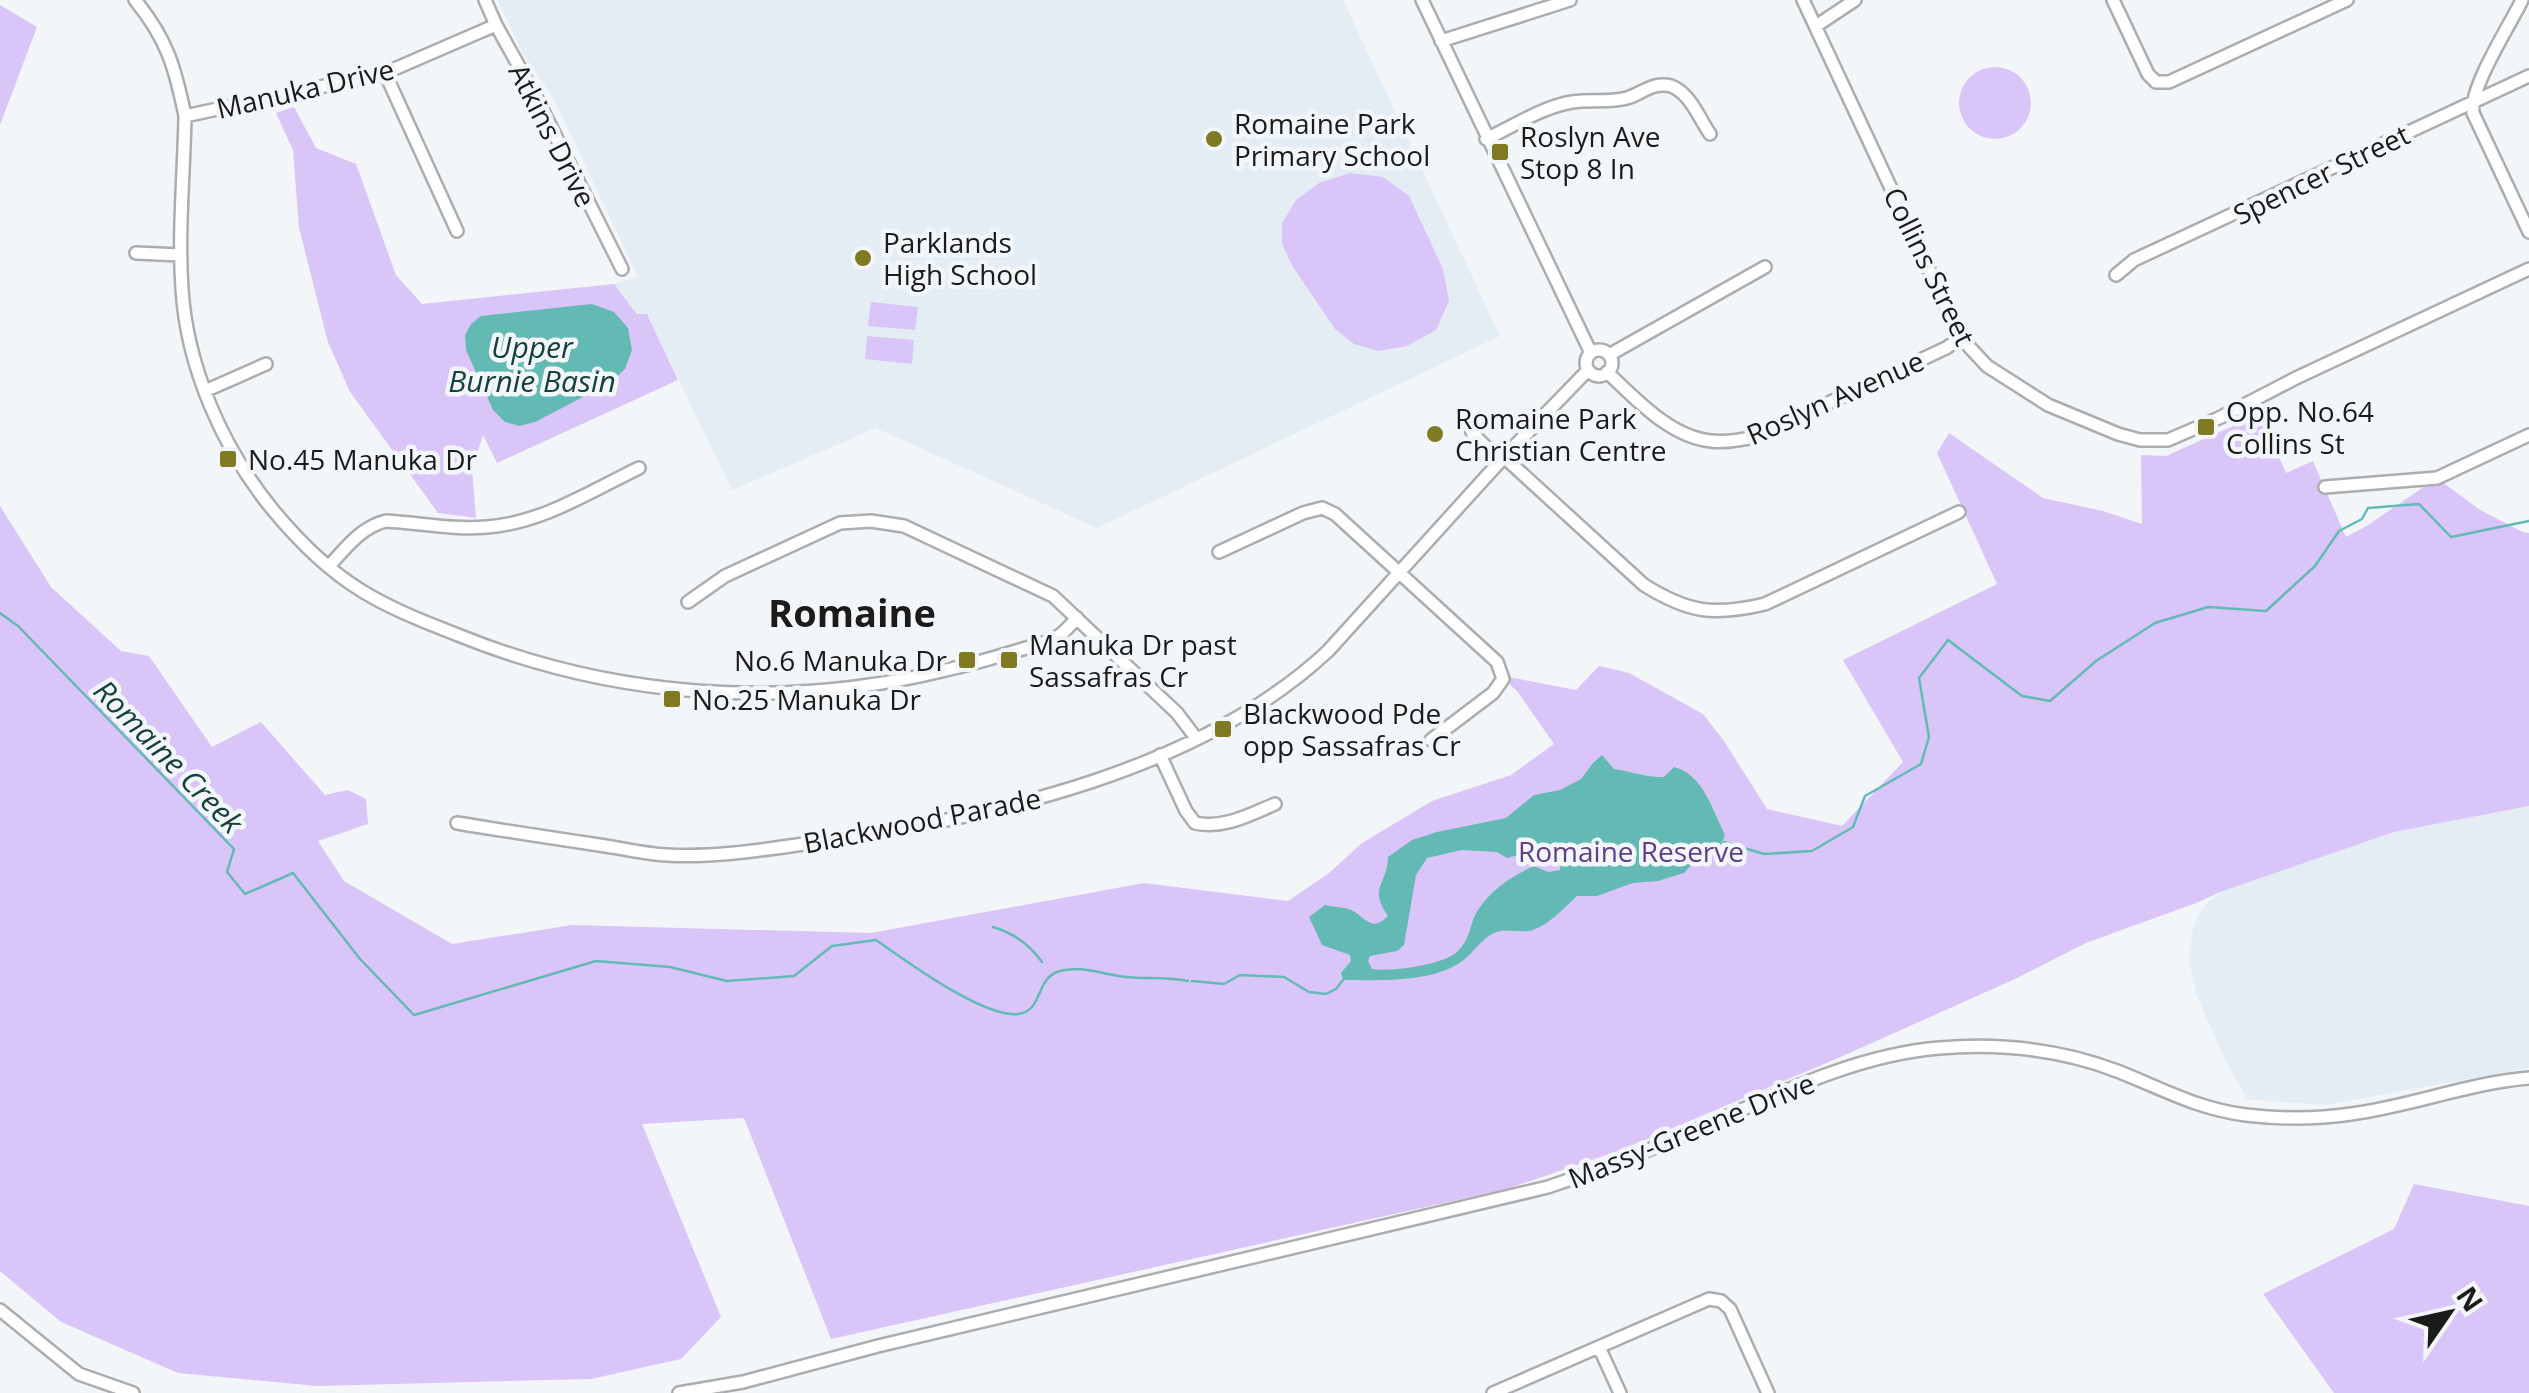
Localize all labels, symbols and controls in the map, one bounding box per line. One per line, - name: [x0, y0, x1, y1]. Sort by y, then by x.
- street label: Manuka Drive: [212, 49, 398, 127]
- street label: Atkins Drive: [501, 57, 605, 213]
- place label: Romaine Park Primary School: [1234, 104, 1430, 174]
- street label: Spencer Street: [2227, 115, 2415, 233]
- place label: Roslyn Ave Stop 8 In: [1520, 117, 1660, 187]
- marker: Romaine Park Primary School: [1203, 128, 1225, 150]
- marker: Roslyn Ave Stop 8 In: [1489, 141, 1511, 163]
- street label: Collins Street: [1875, 181, 1985, 351]
- place label: Parklands High School: [883, 223, 1037, 293]
- marker: Parklands High School: [852, 247, 874, 269]
- water label: Upper Burnie Basin: [448, 326, 616, 401]
- street label: Roslyn Avenue: [1740, 341, 1930, 453]
- place label: Opp. No.64 Collins St: [2226, 392, 2374, 462]
- place label: Romaine Park Christian Centre: [1455, 399, 1666, 469]
- marker: Opp. No.64 Collins St: [2195, 416, 2217, 438]
- marker: Romaine Park Christian Centre: [1424, 423, 1446, 445]
- place label: No.45 Manuka Dr: [248, 440, 478, 478]
- marker: No.45 Manuka Dr: [217, 448, 239, 470]
- district label: Romaine: [768, 586, 936, 638]
- place label: Manuka Dr past Sassafras Cr: [1029, 625, 1237, 695]
- place label: No.6 Manuka Dr: [734, 641, 948, 679]
- marker: No.6 Manuka Dr: [956, 649, 978, 671]
- marker: Manuka Dr past Sassafras Cr: [998, 649, 1020, 671]
- water label: Romaine Creek: [85, 670, 254, 843]
- place label: No.25 Manuka Dr: [692, 680, 922, 718]
- marker: No.25 Manuka Dr: [661, 688, 683, 710]
- place label: Blackwood Pde opp Sassafras Cr: [1243, 694, 1461, 764]
- marker: Blackwood Pde opp Sassafras Cr: [1212, 718, 1234, 740]
- street label: Blackwood Parade: [800, 778, 1044, 862]
- park label: Romaine Reserve: [1518, 832, 1744, 870]
- street label: Massy-Greene Drive: [1562, 1063, 1820, 1197]
- north arrow: [2399, 1263, 2499, 1363]
- text: N: [2448, 1278, 2493, 1319]

